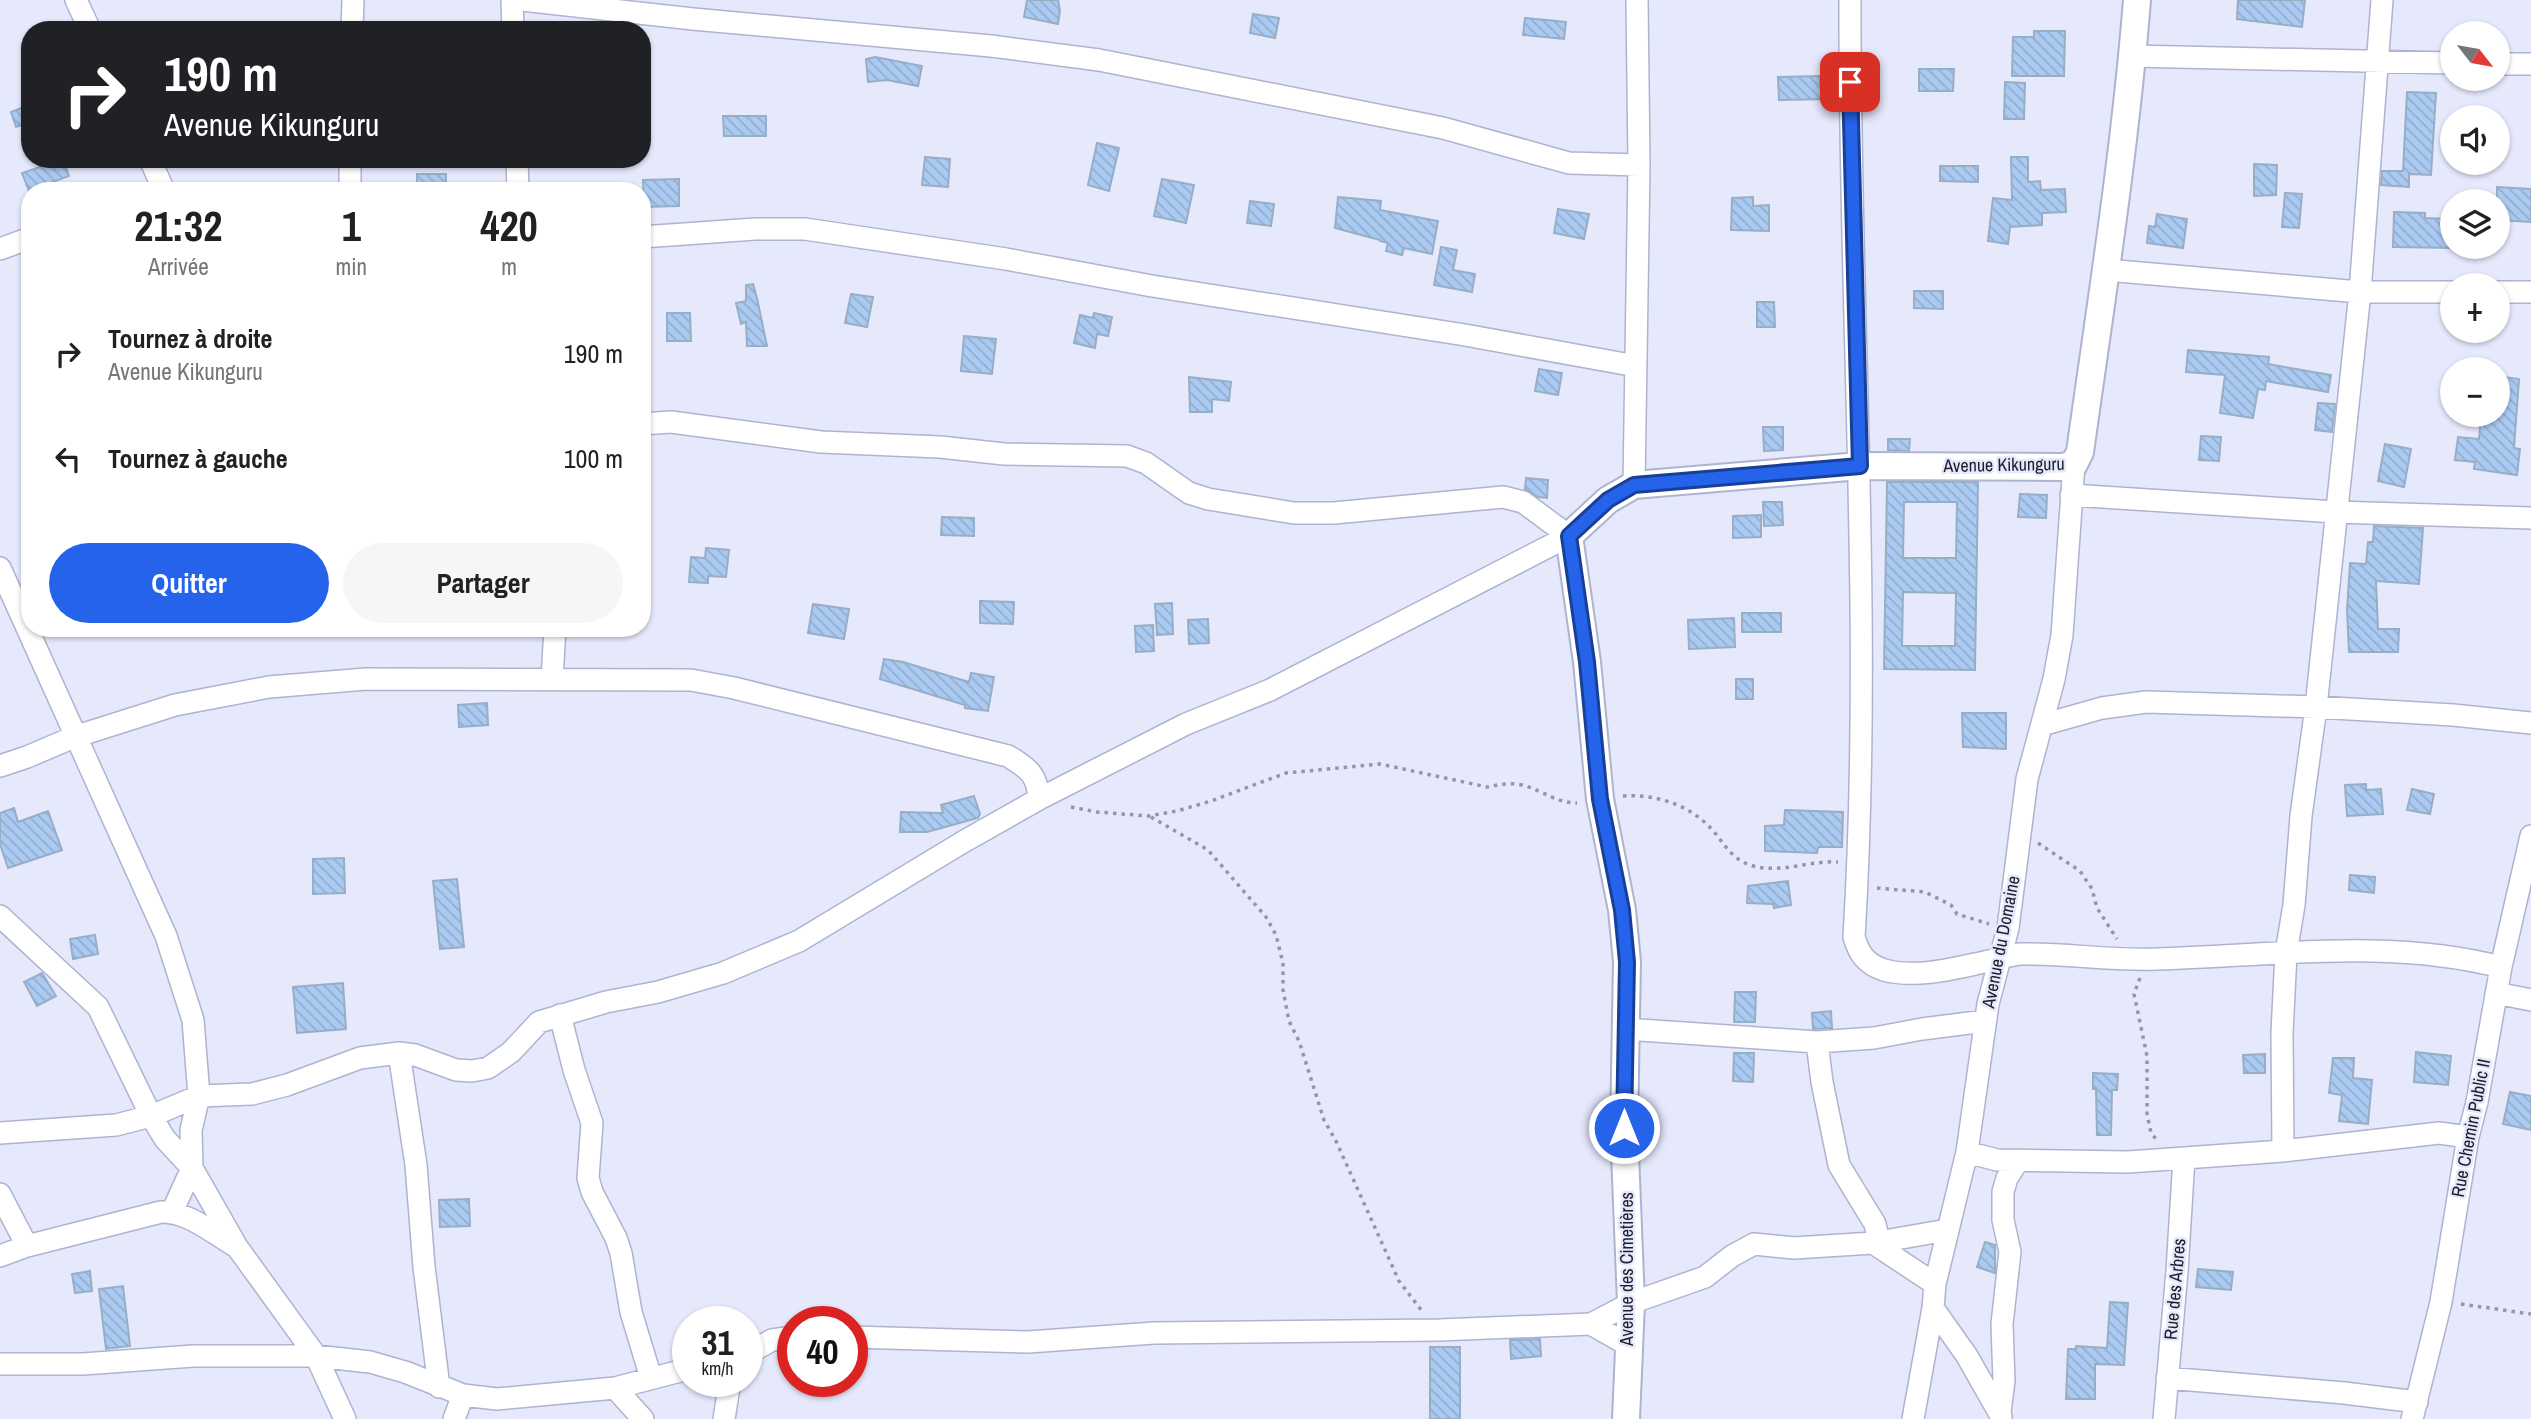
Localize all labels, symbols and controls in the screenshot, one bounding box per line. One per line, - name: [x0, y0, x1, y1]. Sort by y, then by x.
- north arrow: [2440, 21, 2510, 91]
- map controls: [2440, 21, 2510, 427]
- text: 190 m: [164, 40, 278, 106]
- icon: right: [49, 49, 140, 140]
- pin: [1820, 52, 1880, 112]
- icon: arrive: [1831, 63, 1869, 101]
- text: Avenue Kikunguru: [164, 103, 379, 146]
- button: sound: [2440, 105, 2510, 175]
- button: layers: [2440, 189, 2510, 259]
- text: 21:32: [134, 198, 222, 254]
- text: 1: [342, 198, 361, 254]
- text: 420: [480, 198, 538, 254]
- text: Arrivée: [148, 251, 209, 282]
- text: min: [336, 251, 367, 282]
- text: m: [501, 251, 517, 282]
- button: +: [2440, 273, 2510, 343]
- text: Tournez à droite: [108, 321, 272, 356]
- icon: right: [49, 335, 87, 373]
- text: 190 m: [564, 336, 623, 371]
- text: Avenue Kikunguru: [108, 356, 263, 387]
- button: −: [2440, 357, 2510, 427]
- icon: left: [49, 440, 87, 478]
- text: Tournez à gauche: [108, 441, 288, 476]
- text: 100 m: [564, 441, 623, 476]
- street label: Avenue Kikunguru: [1942, 451, 2065, 478]
- button: Quitter: [49, 543, 329, 623]
- button: Partager: [343, 543, 623, 623]
- street label: Avenue du Domaine: [1975, 874, 2026, 1011]
- street label: Rue Chemin Public II: [2445, 1057, 2496, 1199]
- position arrow: [1587, 1091, 1661, 1165]
- street label: Avenue des Cimetières: [1614, 1192, 1639, 1347]
- street label: Rue des Arbres: [2158, 1237, 2191, 1341]
- speed limit sign: 40: [777, 1306, 868, 1397]
- text: 31: [702, 1319, 733, 1366]
- text: km/h: [702, 1356, 734, 1381]

